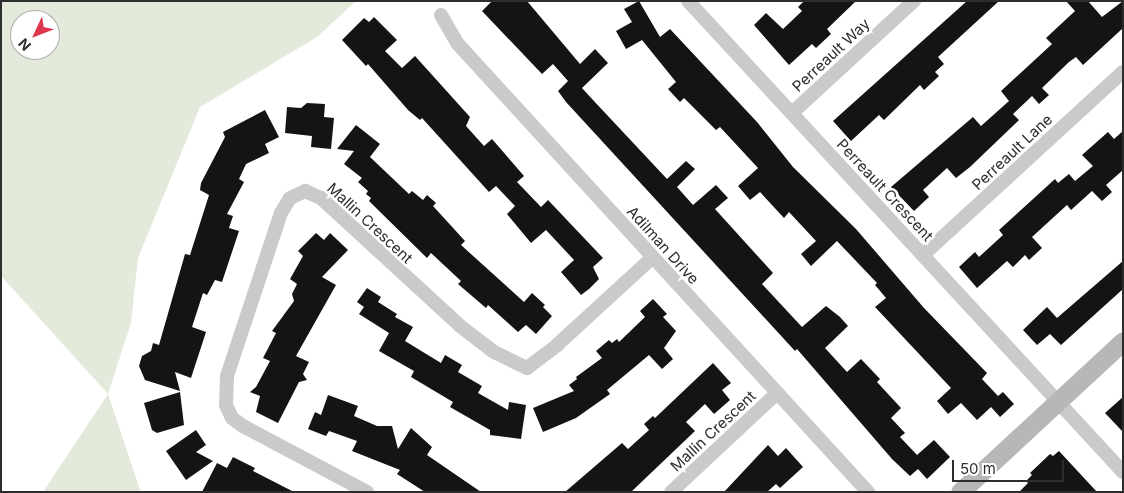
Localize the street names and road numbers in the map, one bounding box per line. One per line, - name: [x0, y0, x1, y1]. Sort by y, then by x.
- street label: Perreault Way: [789, 15, 873, 95]
- street label: Perreault Lane: [968, 110, 1056, 194]
- street label: Perreault Crescent: [833, 135, 937, 245]
- street label: Mallin Crescent: [324, 179, 416, 267]
- street label: Adilman Drive: [623, 202, 703, 288]
- street label: Mallin Crescent: [667, 387, 759, 475]

